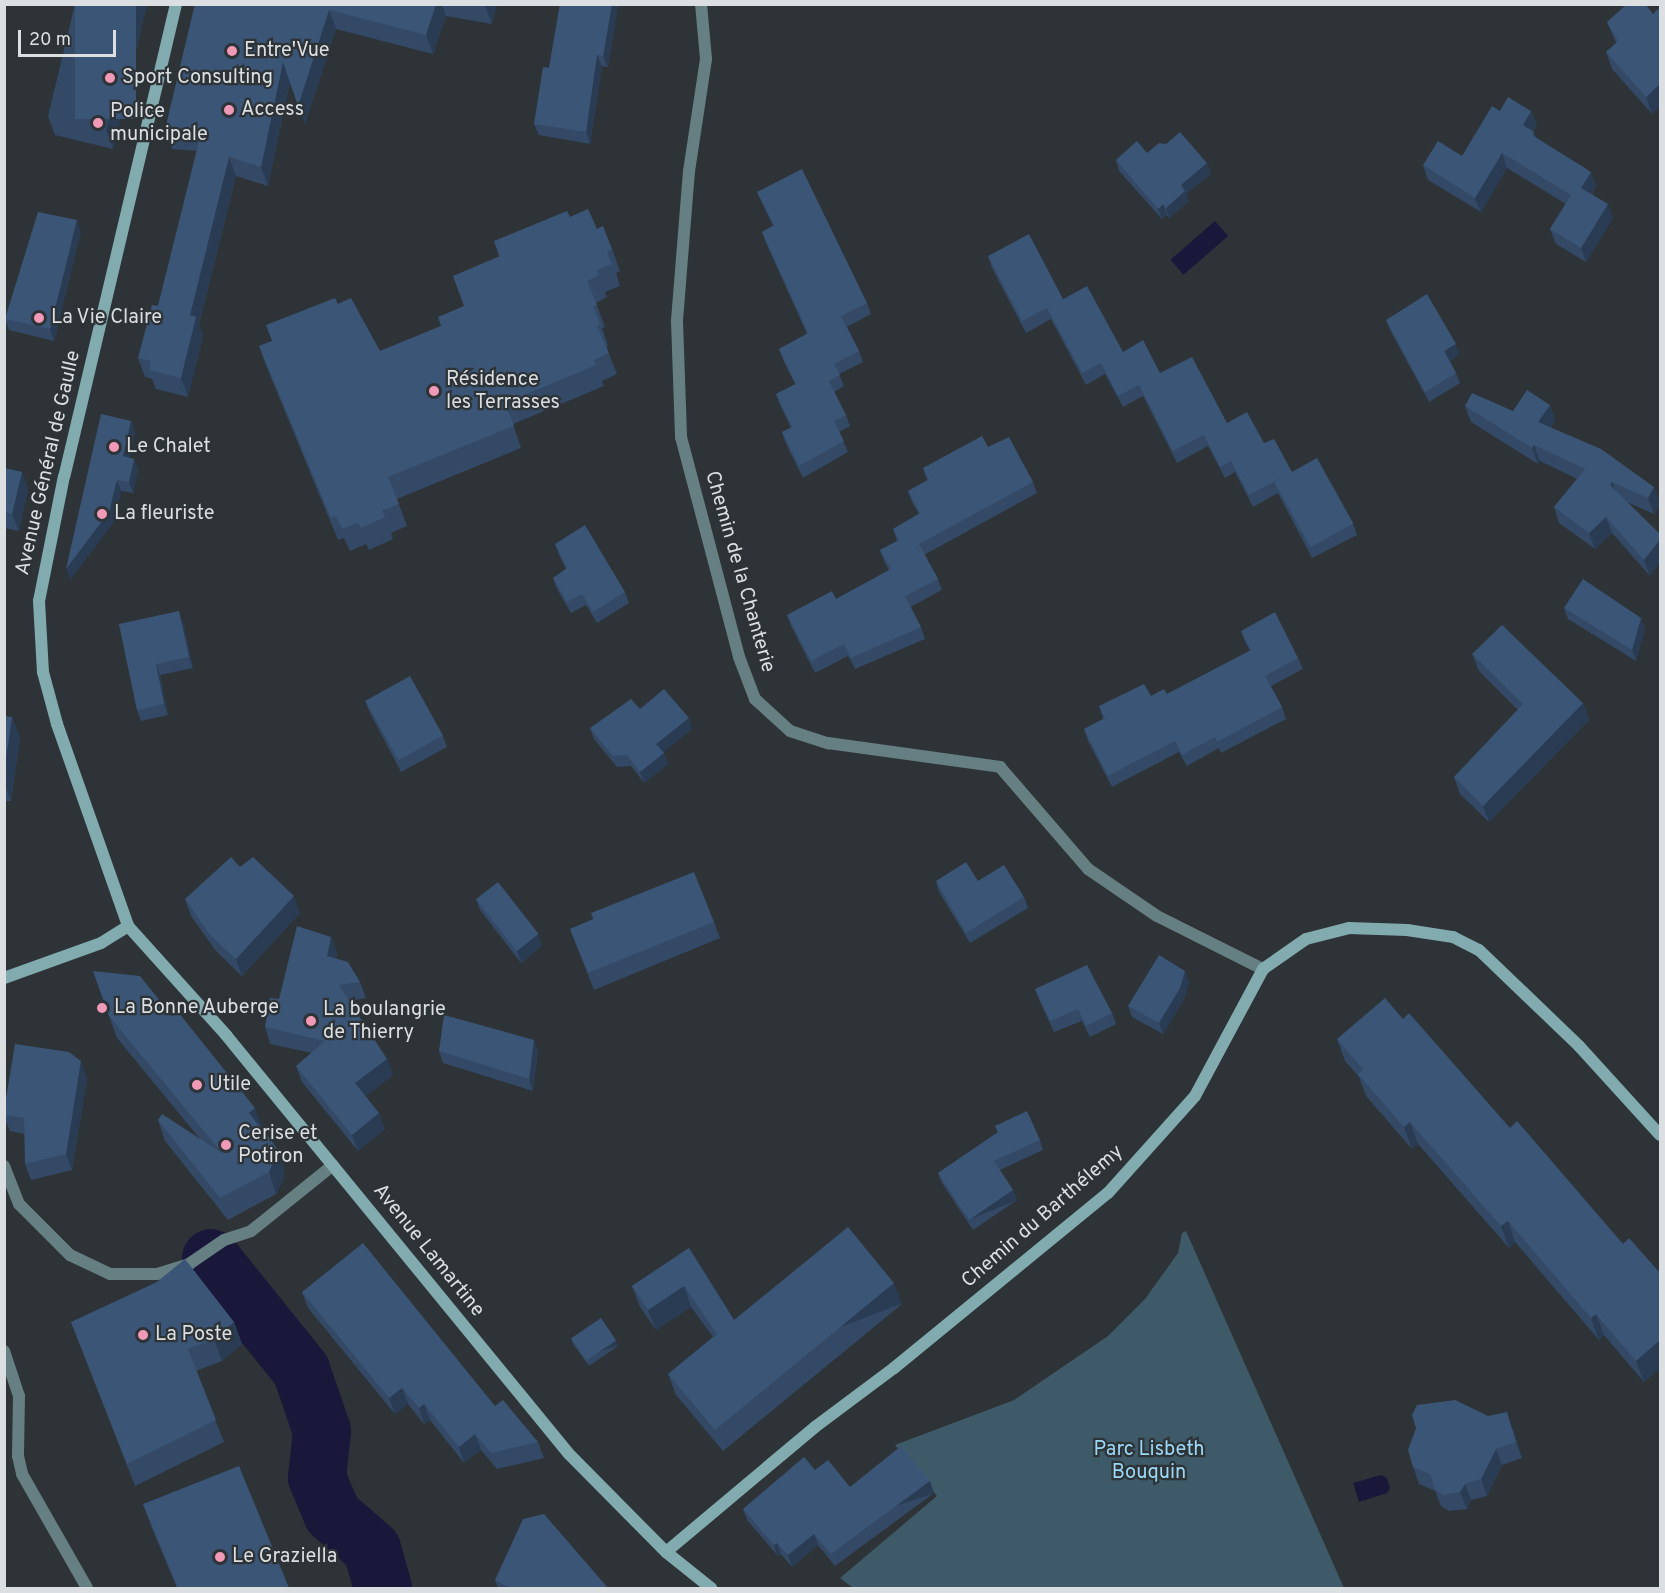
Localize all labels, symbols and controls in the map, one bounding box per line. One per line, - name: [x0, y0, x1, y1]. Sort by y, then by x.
- scale bar: [21, 18, 118, 56]
- text: 20 m: [29, 29, 71, 52]
- place label: Entre'Vue: [244, 39, 330, 63]
- marker: Entre'Vue: [225, 44, 239, 58]
- place label: Sport Consulting: [122, 66, 273, 90]
- marker: Sport Consulting: [103, 71, 117, 85]
- place label: Access: [241, 98, 304, 122]
- place label: Police municipale: [110, 100, 208, 147]
- marker: Access: [222, 103, 236, 117]
- marker: Police municipale: [91, 116, 105, 130]
- place label: La Vie Claire: [51, 306, 163, 330]
- marker: La Vie Claire: [32, 311, 46, 325]
- street label: Avenue Général de Gaulle: [11, 348, 87, 578]
- place label: Résidence les Terrasses: [446, 368, 561, 415]
- marker: Résidence les Terrasses: [427, 384, 441, 398]
- place label: Le Chalet: [126, 435, 211, 459]
- marker: Le Chalet: [107, 440, 121, 454]
- street label: Chemin de la Chanterie: [699, 468, 779, 676]
- place label: La fleuriste: [114, 502, 215, 526]
- marker: La fleuriste: [95, 507, 109, 521]
- place label: La Bonne Auberge: [114, 996, 280, 1020]
- place label: La boulangrie de Thierry: [323, 998, 446, 1045]
- marker: La Bonne Auberge: [95, 1001, 109, 1015]
- marker: La boulangrie de Thierry: [304, 1014, 318, 1028]
- place label: Utile: [209, 1073, 251, 1097]
- marker: Utile: [190, 1078, 204, 1092]
- place label: Cerise et Potiron: [238, 1122, 318, 1169]
- marker: Cerise et Potiron: [219, 1138, 233, 1152]
- street label: Chemin du Barthélemy: [957, 1140, 1129, 1294]
- street label: Avenue Lamartine: [367, 1180, 489, 1322]
- place label: La Poste: [155, 1323, 232, 1347]
- marker: La Poste: [136, 1328, 150, 1342]
- park label: Parc Lisbeth Bouquin: [1093, 1439, 1205, 1486]
- place label: Le Graziella: [232, 1545, 337, 1569]
- marker: Le Graziella: [213, 1550, 227, 1564]

